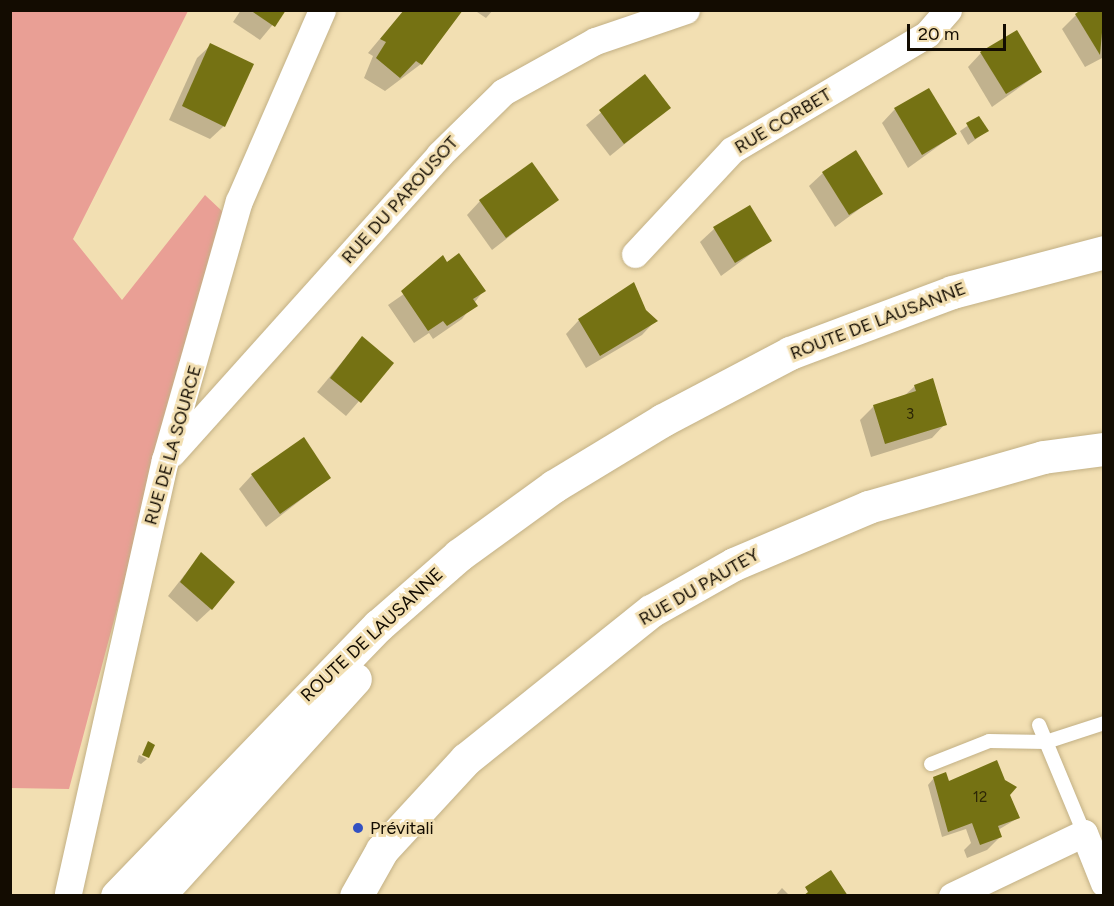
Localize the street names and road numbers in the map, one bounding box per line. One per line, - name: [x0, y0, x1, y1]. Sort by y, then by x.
- street label: RUE CORBET: [731, 84, 835, 158]
- street label: RUE DU PAROUSOT: [337, 132, 463, 268]
- street label: ROUTE DE LAUSANNE: [787, 278, 969, 364]
- street label: RUE DE LA SOURCE: [140, 363, 206, 527]
- street label: RUE DU PAUTEY: [635, 544, 763, 630]
- street label: ROUTE DE LAUSANNE: [296, 564, 448, 706]

